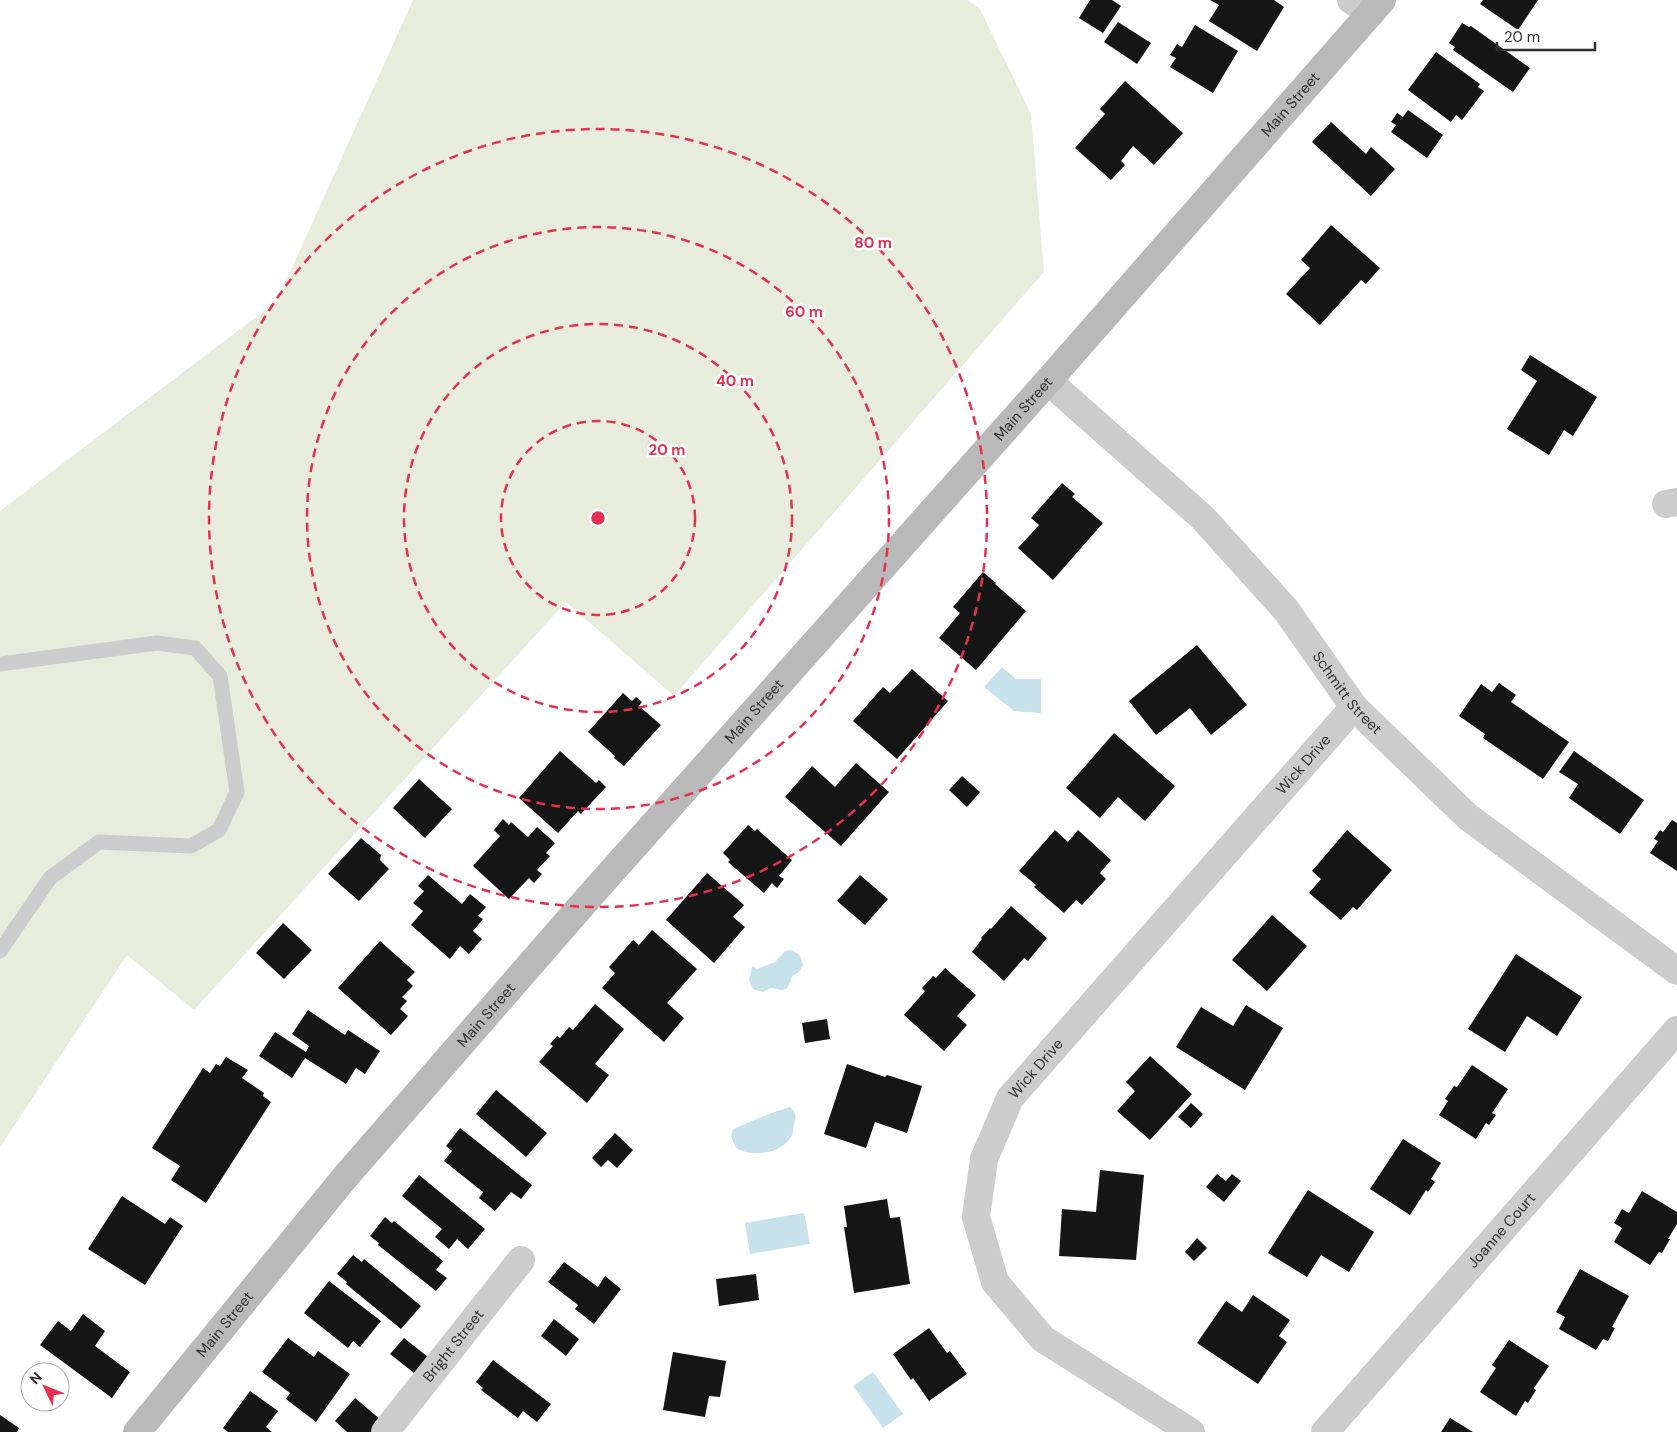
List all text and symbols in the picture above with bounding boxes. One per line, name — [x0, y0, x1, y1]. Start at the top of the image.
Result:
scale bar — [1497, 20, 1594, 52]
text: 20 m — [1504, 27, 1540, 47]
street label: Main Street — [1257, 68, 1324, 141]
text: 80 m — [854, 233, 892, 253]
text: 60 m — [785, 302, 823, 322]
text: 40 m — [716, 371, 754, 391]
street label: Main Street — [989, 372, 1057, 445]
text: 20 m — [649, 440, 685, 460]
centre of rings — [589, 509, 607, 527]
street label: Schmitt Street — [1308, 647, 1386, 739]
street label: Main Street — [720, 675, 788, 748]
street label: Wick Drive — [1271, 730, 1335, 799]
street label: Main Street — [453, 978, 520, 1052]
street label: Wick Drive — [1004, 1034, 1068, 1103]
street label: Joanne Court — [1463, 1188, 1540, 1272]
street label: Main Street — [192, 1287, 258, 1361]
street label: Bright Street — [418, 1305, 488, 1386]
north arrow — [20, 1362, 70, 1412]
text: N — [25, 1368, 46, 1388]

